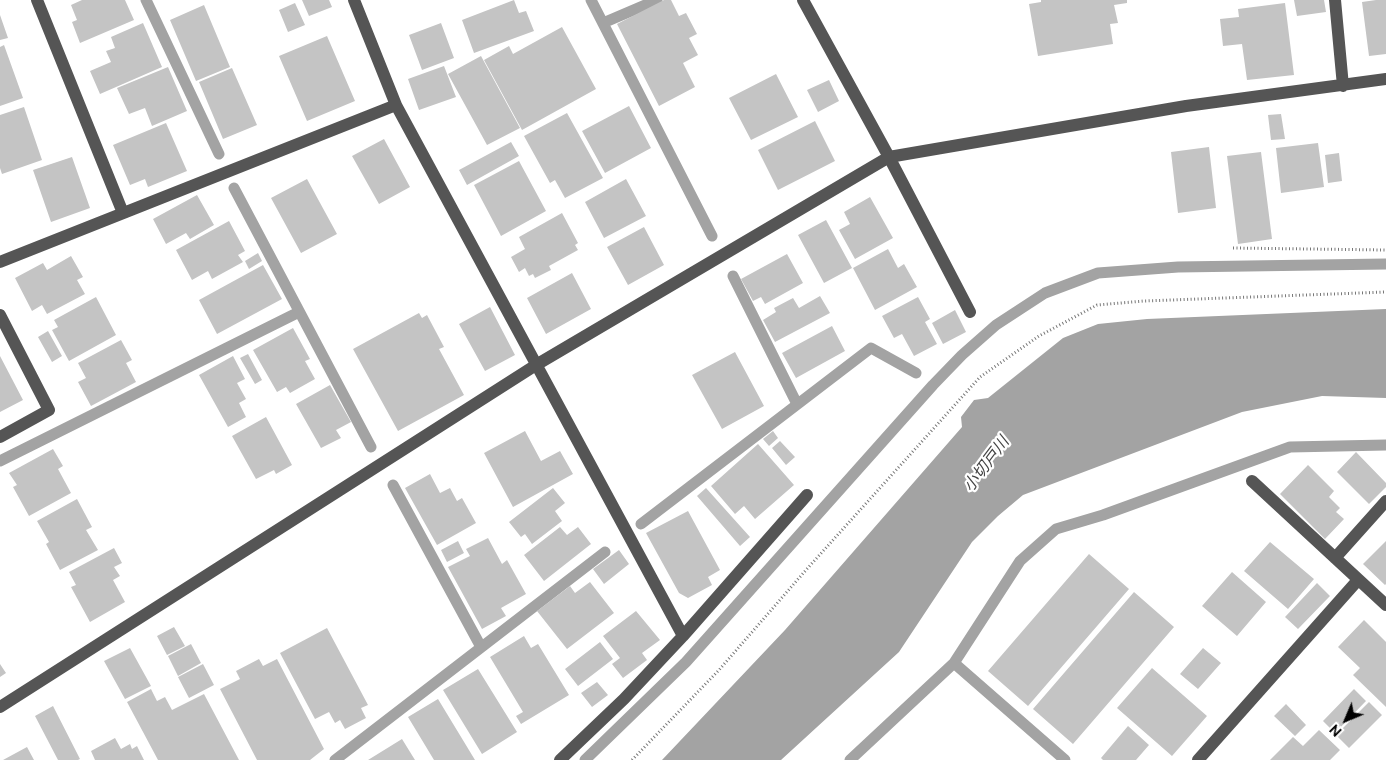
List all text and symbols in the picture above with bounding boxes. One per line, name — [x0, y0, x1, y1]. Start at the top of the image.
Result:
water label: 小切戸川 — [959, 433, 1013, 495]
north arrow — [1321, 695, 1371, 745]
text: N — [1326, 721, 1345, 740]

